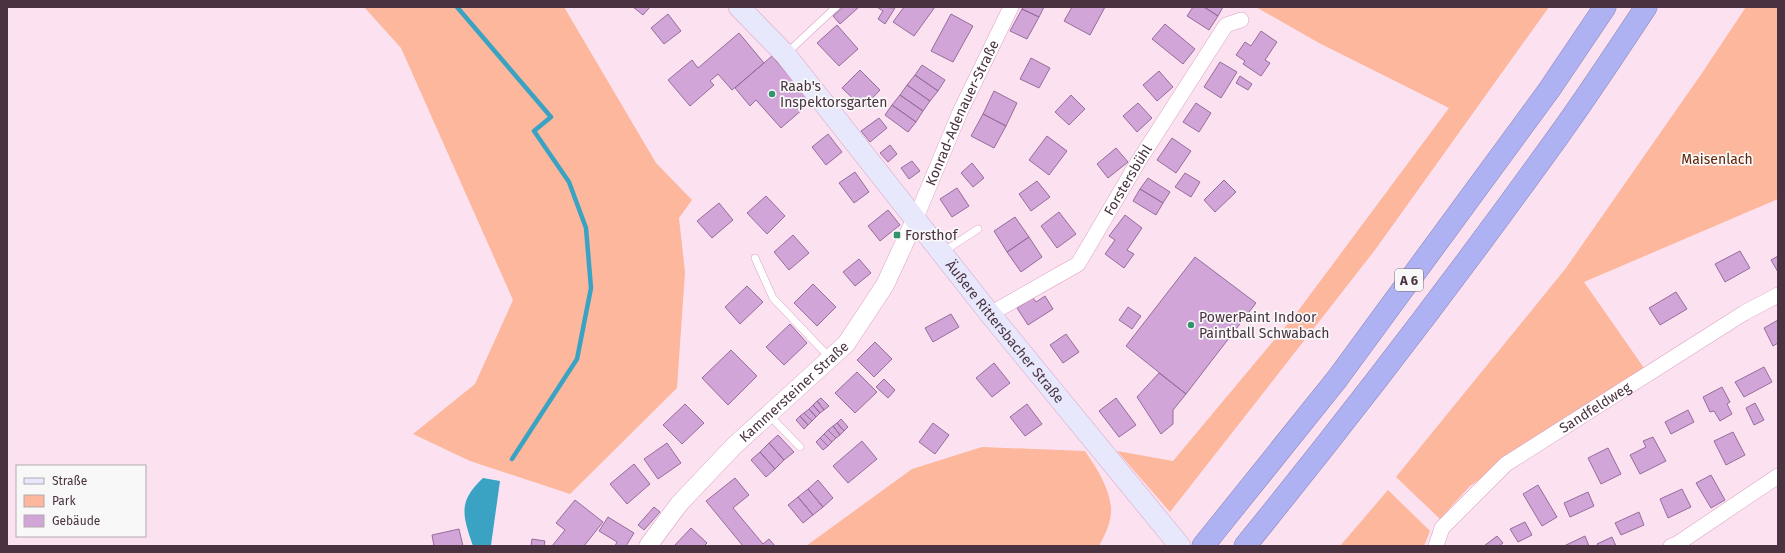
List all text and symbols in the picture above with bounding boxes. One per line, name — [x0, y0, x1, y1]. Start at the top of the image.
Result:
street label: Konrad-Adenauer-Straße — [922, 38, 1003, 188]
place label: Raab's Inspektorsgarten — [780, 78, 887, 111]
marker: Raab's Inspektorsgarten — [767, 89, 777, 99]
street label: Forstersbühl — [1101, 142, 1156, 218]
park label: Maisenlach — [1681, 151, 1753, 168]
place label: Forsthof — [905, 227, 959, 244]
marker: Forsthof — [892, 230, 902, 240]
street label: Äußere Rittersbacher Straße — [942, 257, 1068, 407]
road number: A 6 — [1395, 269, 1423, 291]
place label: PowerPaint Indoor Paintball Schwabach — [1199, 309, 1329, 342]
marker: PowerPaint Indoor Paintball Schwabach — [1186, 320, 1196, 330]
street label: Kammersteiner Straße — [736, 338, 852, 446]
street label: Sandfeldweg — [1556, 379, 1635, 437]
legend — [16, 465, 146, 537]
text: Straße — [52, 474, 87, 488]
text: Park — [52, 494, 76, 508]
text: Gebäude — [52, 514, 100, 528]

